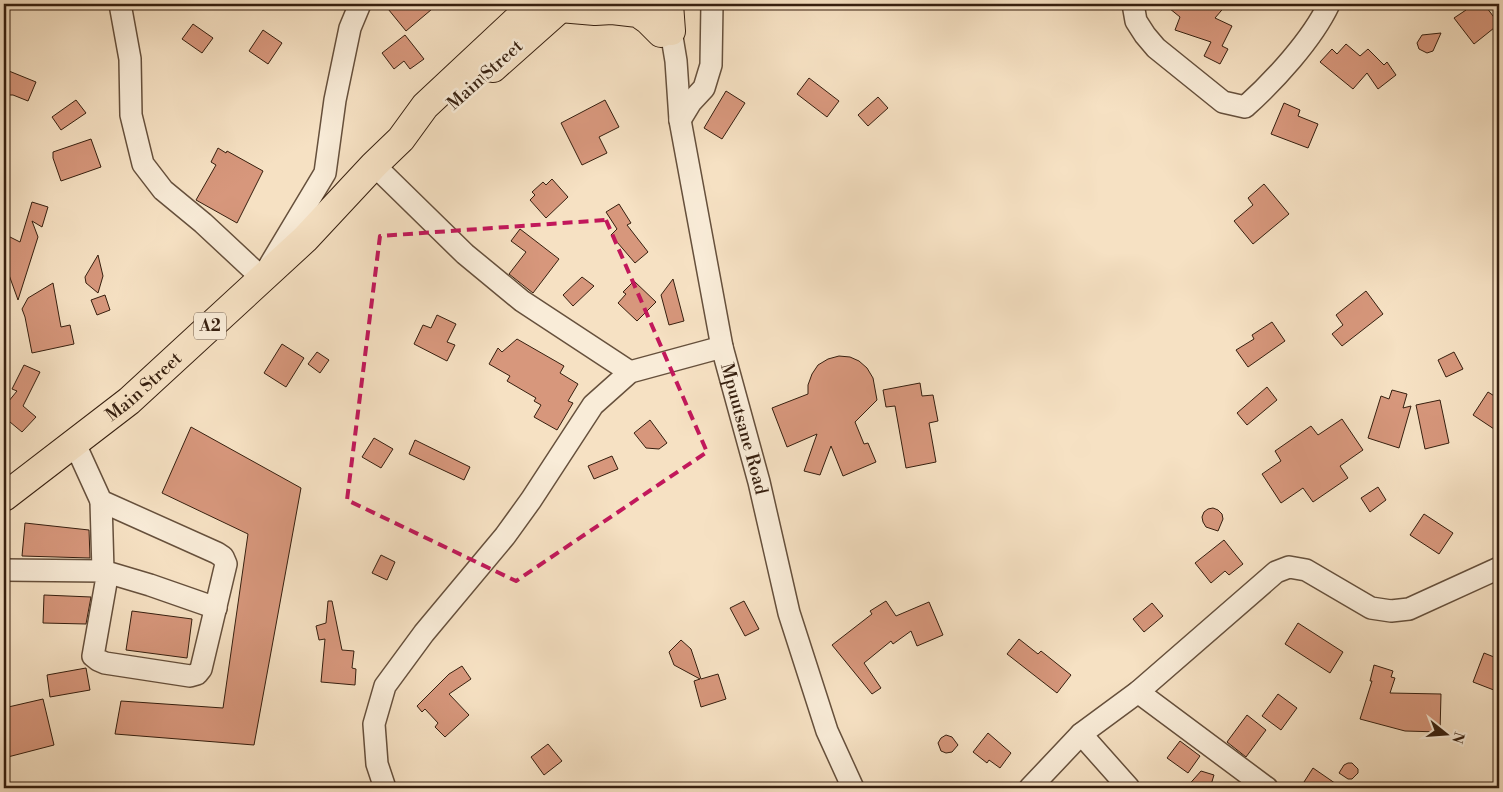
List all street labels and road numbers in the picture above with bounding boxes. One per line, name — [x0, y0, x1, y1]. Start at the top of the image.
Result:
street label: Main Street — [442, 34, 528, 115]
road number: A2 — [194, 312, 226, 340]
street label: Main Street — [101, 346, 187, 426]
street label: Mpuutsane Road — [715, 360, 773, 498]

